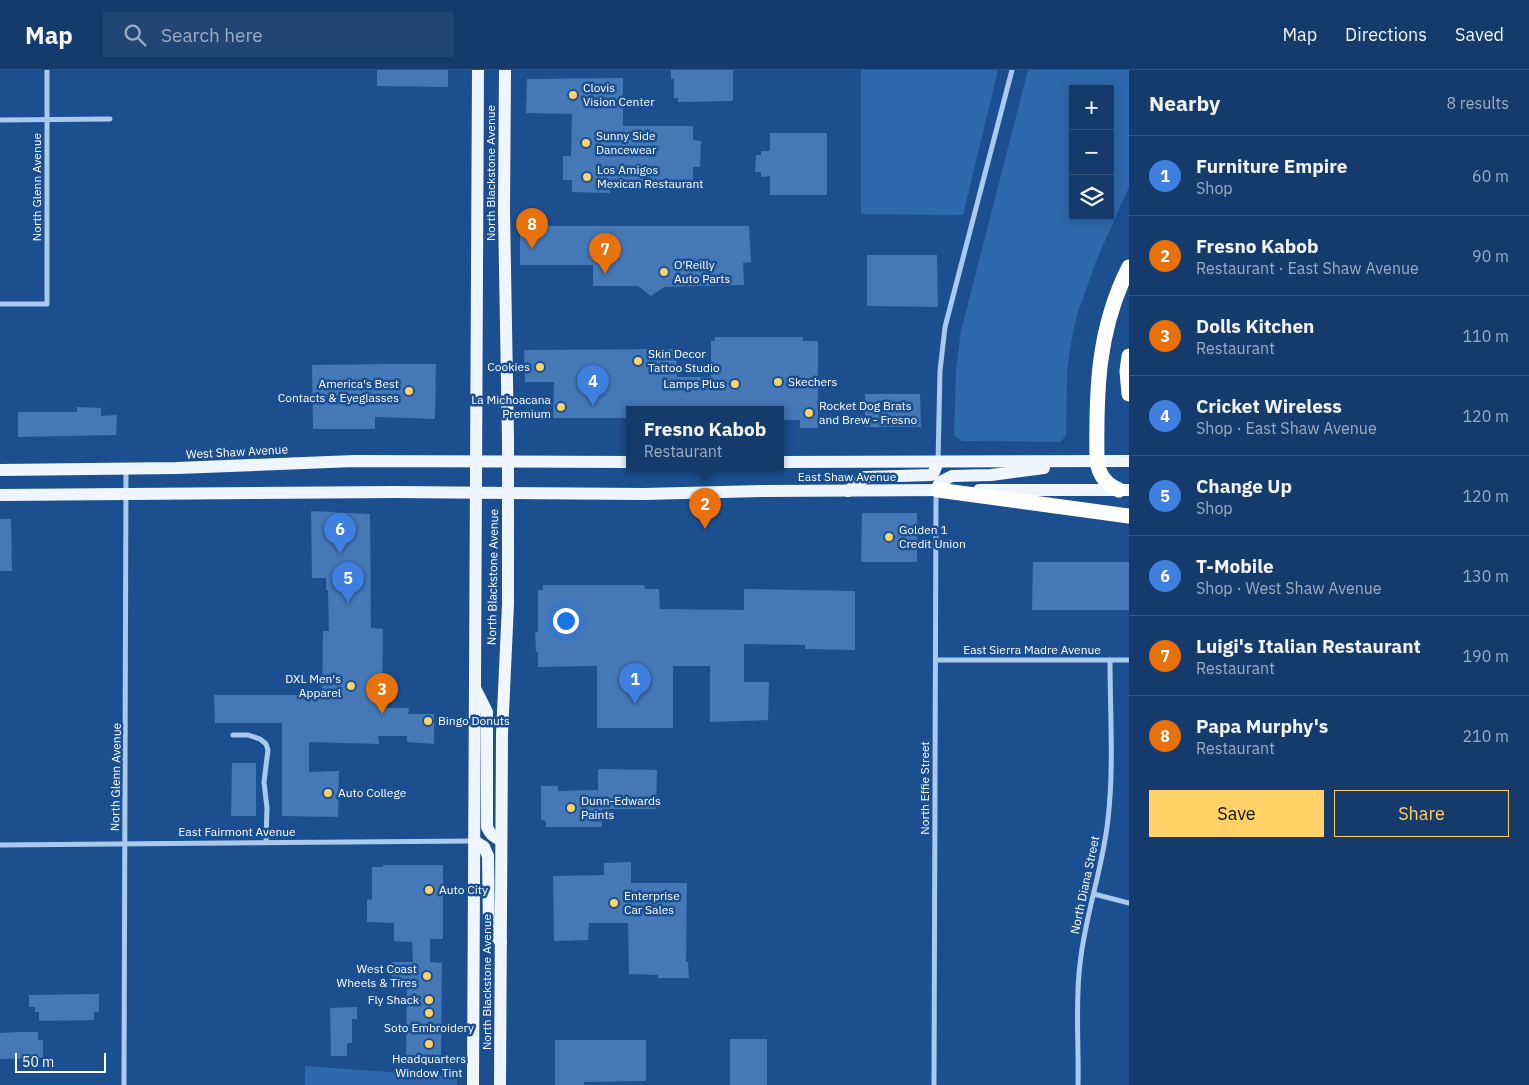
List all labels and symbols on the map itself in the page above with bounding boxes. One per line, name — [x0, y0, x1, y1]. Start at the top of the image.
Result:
place label: Clovis Vision Center — [583, 80, 655, 109]
marker: Clovis Vision Center — [567, 89, 579, 101]
street label: North Blackstone Avenue — [483, 104, 498, 241]
place label: Sunny Side Dancewear — [596, 128, 657, 157]
street label: North Glenn Avenue — [29, 132, 44, 241]
marker: Sunny Side Dancewear — [580, 137, 592, 149]
place label: Los Amigos Mexican Restaurant — [597, 162, 703, 191]
marker: Los Amigos Mexican Restaurant — [581, 171, 593, 183]
pin: 8 — [516, 208, 548, 249]
pin: 7 — [589, 233, 621, 274]
place label: O'Reilly Auto Parts — [674, 257, 730, 286]
marker: O'Reilly Auto Parts — [658, 266, 670, 278]
place label: Skin Decor Tattoo Studio — [648, 346, 720, 375]
marker: Skin Decor Tattoo Studio — [632, 355, 644, 367]
place label: Cookies — [487, 359, 530, 374]
marker: Cookies — [534, 361, 546, 373]
pin: 4 — [577, 365, 609, 406]
place label: Skechers — [788, 374, 838, 389]
place label: America's Best Contacts & Eyeglasses — [278, 376, 399, 405]
place label: Lamps Plus — [663, 376, 725, 391]
marker: Skechers — [772, 376, 784, 388]
marker: Lamps Plus — [729, 378, 741, 390]
marker: America's Best Contacts & Eyeglasses — [403, 385, 415, 397]
place label: La Michoacana Premium — [471, 392, 552, 421]
place label: Rocket Dog Brats and Brew - Fresno — [819, 398, 917, 427]
marker: La Michoacana Premium — [555, 401, 567, 413]
marker: Rocket Dog Brats and Brew - Fresno — [803, 407, 815, 419]
street label: West Shaw Avenue — [186, 441, 289, 462]
street label: East Shaw Avenue — [798, 469, 897, 484]
pin: 2 — [689, 488, 721, 529]
street label: North Blackstone Avenue — [484, 508, 501, 645]
pin: 6 — [324, 513, 356, 554]
place label: Golden 1 Credit Union — [899, 522, 966, 551]
marker: Golden 1 Credit Union — [883, 531, 895, 543]
pin: 5 — [332, 562, 364, 603]
your location — [553, 608, 579, 634]
street label: East Sierra Madre Avenue — [963, 642, 1101, 657]
pin: 1 — [619, 663, 651, 704]
place label: DXL Men's Apparel — [285, 671, 341, 700]
pin: 3 — [366, 673, 398, 714]
marker: DXL Men's Apparel — [345, 680, 357, 692]
place label: Bingo Donuts — [438, 713, 510, 728]
marker: Bingo Donuts — [422, 715, 434, 727]
street label: North Glenn Avenue — [107, 722, 124, 831]
street label: North Effie Street — [917, 741, 932, 835]
place label: Auto College — [338, 785, 407, 800]
marker: Auto College — [322, 787, 334, 799]
place label: Dunn-Edwards Paints — [581, 793, 661, 822]
marker: Dunn-Edwards Paints — [565, 802, 577, 814]
street label: East Fairmont Avenue — [178, 824, 296, 839]
street label: North Diana Street — [1067, 834, 1102, 935]
place label: Auto City — [439, 882, 488, 897]
marker: Auto City — [423, 884, 435, 896]
place label: Enterprise Car Sales — [624, 888, 680, 917]
marker: Enterprise Car Sales — [608, 897, 620, 909]
street label: North Blackstone Avenue — [479, 913, 494, 1050]
place label: West Coast Wheels & Tires — [337, 961, 417, 990]
marker: West Coast Wheels & Tires — [421, 970, 433, 982]
place label: Fly Shack — [368, 992, 420, 1007]
marker: Fly Shack — [423, 994, 435, 1006]
marker: Soto Embroidery — [423, 1007, 435, 1019]
place label: Soto Embroidery — [384, 1020, 474, 1035]
marker: Headquarters Window Tint — [423, 1038, 435, 1050]
scale bar — [15, 1050, 106, 1073]
place label: Headquarters Window Tint — [392, 1051, 466, 1080]

